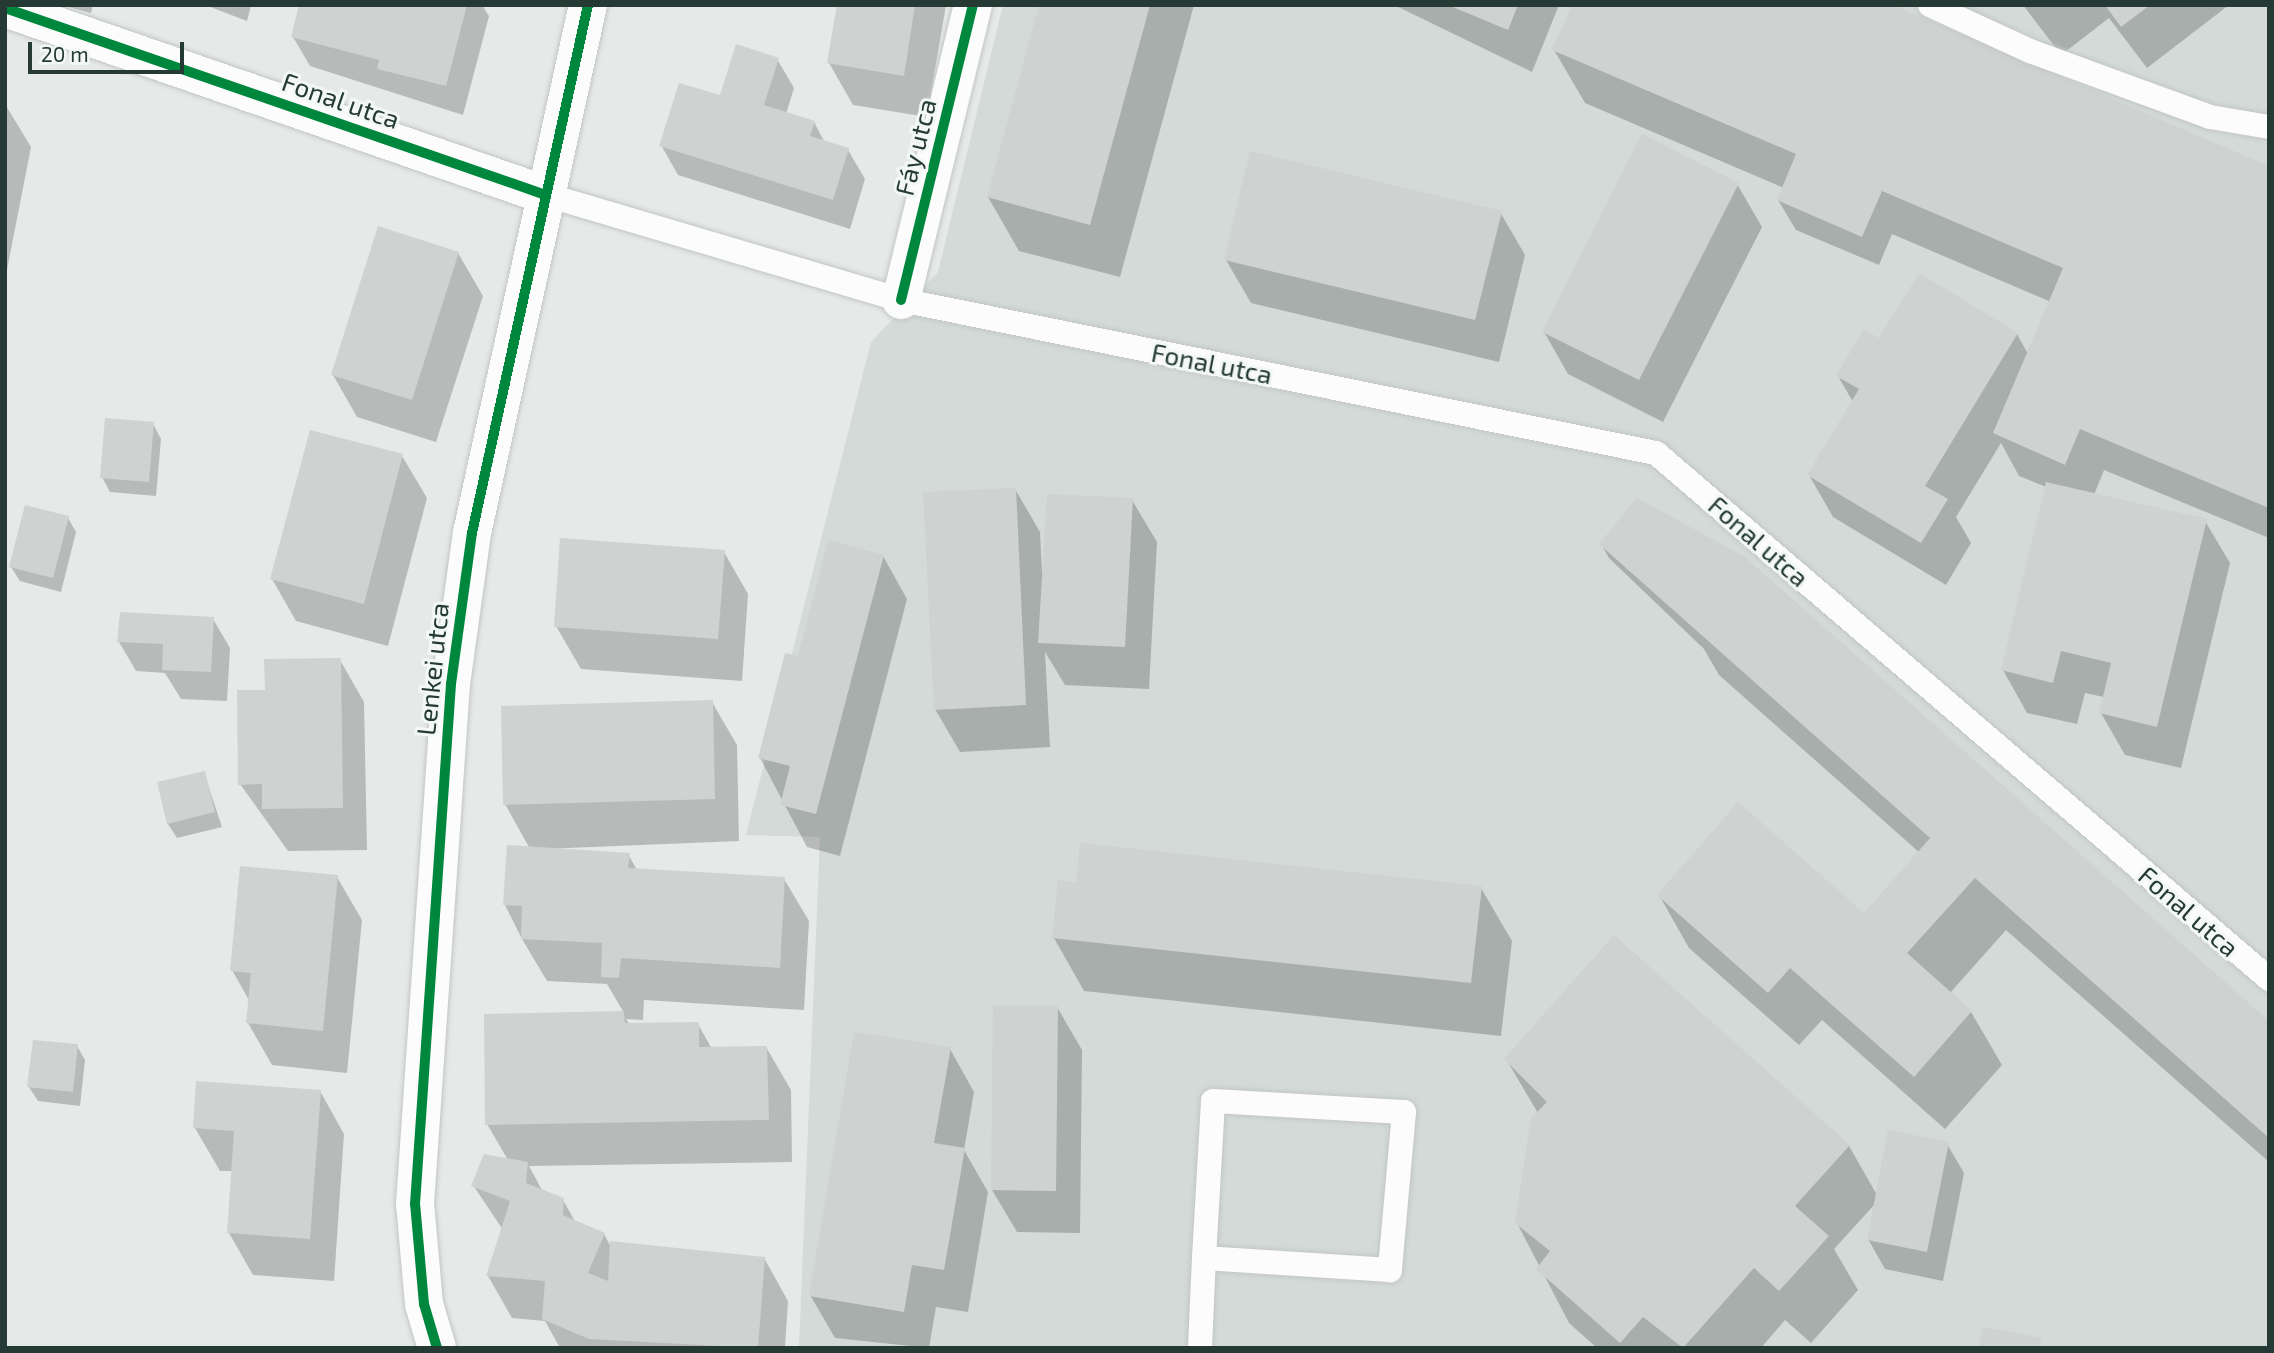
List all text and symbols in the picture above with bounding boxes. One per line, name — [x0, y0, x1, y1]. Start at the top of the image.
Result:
scale bar — [32, 28, 187, 72]
text: 20 m — [41, 41, 89, 66]
street label: Fonal utca — [278, 65, 404, 135]
street label: Fáy utca — [888, 95, 942, 199]
street label: Fonal utca — [1149, 336, 1275, 390]
street label: Fonal utca — [1702, 489, 1816, 593]
street label: Lenkei utca — [410, 601, 454, 737]
street label: Fonal utca — [2132, 859, 2246, 963]

